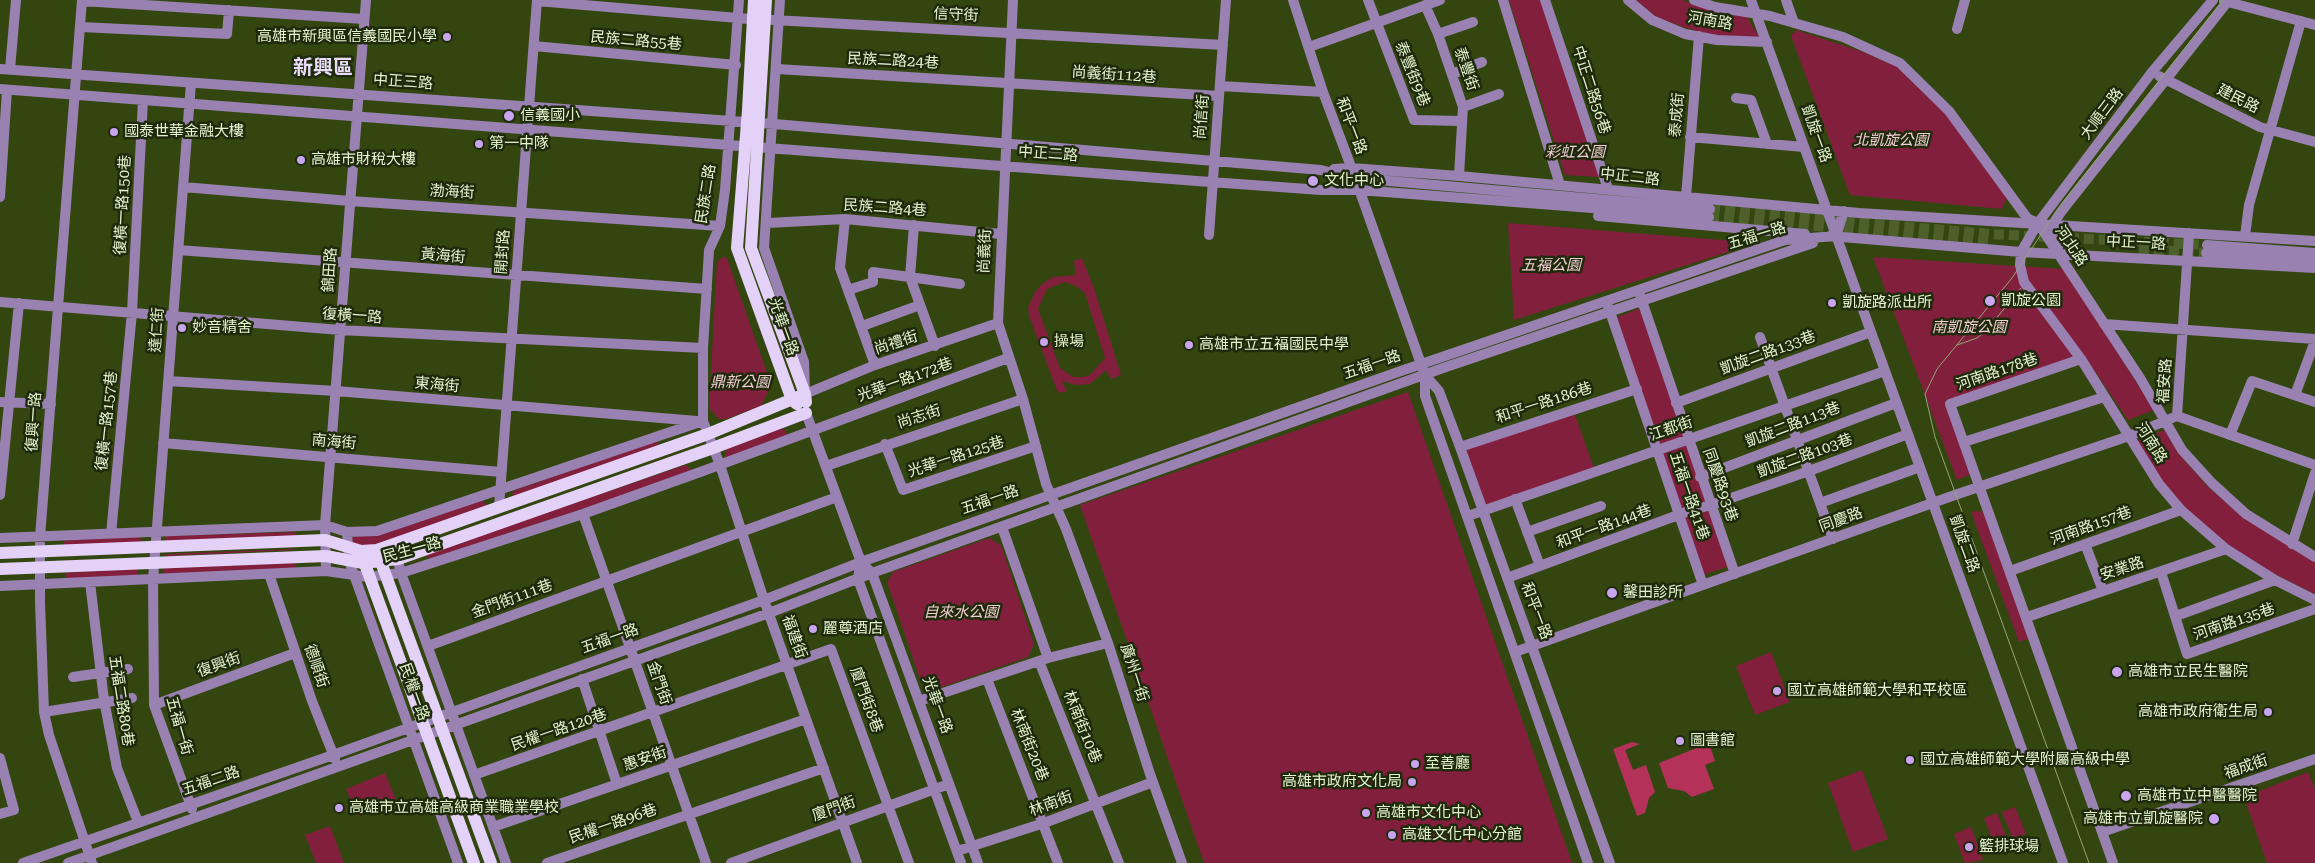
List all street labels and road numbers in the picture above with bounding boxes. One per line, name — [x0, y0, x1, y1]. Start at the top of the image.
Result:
street label: 信守街 — [933, 5, 979, 25]
street label: 河南路 — [1686, 8, 1734, 34]
street label: 民族二路55巷 — [589, 28, 683, 54]
street label: 泰豐街9巷 — [1391, 39, 1433, 109]
street label: 中正二路56巷 — [1568, 44, 1614, 136]
street label: 泰豐街 — [1450, 45, 1482, 93]
street label: 民族二路24巷 — [847, 50, 939, 72]
street label: 尚義街112巷 — [1071, 63, 1157, 87]
street label: 中正三路 — [372, 71, 434, 93]
street label: 建民路 — [2214, 81, 2262, 117]
street label: 大順三路 — [2077, 85, 2127, 143]
street label: 泰成街 — [1666, 92, 1688, 138]
street label: 尚信街 — [1191, 94, 1213, 140]
street label: 和平一路 — [1332, 95, 1370, 157]
street label: 凱旋一路 — [1797, 103, 1835, 165]
street label: 中正二路 — [1017, 143, 1079, 165]
street label: 復橫一路150巷 — [111, 154, 135, 256]
street label: 民族二路 — [692, 163, 720, 225]
street label: 中正二路 — [1599, 165, 1661, 189]
street label: 渤海街 — [429, 182, 475, 202]
street label: 民族二路4巷 — [843, 196, 927, 220]
street label: 五福一路 — [1726, 219, 1788, 253]
street label: 河北路 — [2051, 222, 2091, 270]
street label: 尚義街 — [975, 228, 995, 274]
street label: 開封路 — [492, 229, 514, 275]
street label: 中正一路 — [2106, 232, 2166, 254]
street label: 黃海街 — [420, 245, 466, 267]
street label: 錦田路 — [319, 247, 341, 293]
street label: 光華一路 — [764, 296, 802, 358]
street label: 復橫一路 — [321, 305, 383, 327]
street label: 達仁街 — [146, 307, 168, 353]
street label: 尚禮街 — [872, 327, 920, 359]
street label: 凱旋二路133巷 — [1718, 327, 1818, 379]
street label: 五福一路 — [1341, 347, 1403, 383]
street label: 河南路178巷 — [1954, 350, 2040, 394]
street label: 光華一路172巷 — [855, 354, 955, 406]
street label: 福安路 — [2154, 358, 2176, 404]
street label: 復橫一路157巷 — [93, 370, 121, 472]
street label: 東海街 — [414, 374, 460, 396]
street label: 和平一路186巷 — [1494, 379, 1594, 427]
street label: 復興一路 — [23, 391, 45, 453]
street label: 凱旋二路113巷 — [1743, 399, 1843, 451]
street label: 尚志街 — [895, 401, 943, 433]
street label: 江都街 — [1647, 413, 1695, 445]
street label: 河南路 — [2131, 419, 2171, 467]
street label: 凱旋二路103巷 — [1755, 430, 1855, 482]
street label: 南海街 — [311, 431, 357, 453]
street label: 光華一路125巷 — [906, 433, 1006, 481]
street label: 同慶路93巷 — [1699, 446, 1741, 524]
street label: 五福一路41巷 — [1666, 450, 1712, 542]
street label: 五福一路 — [959, 482, 1021, 518]
street label: 和平一路144巷 — [1554, 501, 1654, 553]
street label: 河南路157巷 — [2048, 503, 2134, 549]
street label: 同慶路 — [1817, 504, 1865, 536]
street label: 凱旋二路 — [1945, 513, 1983, 575]
street label: 民生一路 — [381, 534, 443, 566]
street label: 安業路 — [2098, 553, 2146, 585]
street label: 金門街111巷 — [469, 576, 555, 622]
street label: 和平一路 — [1517, 580, 1555, 642]
street label: 河南路135巷 — [2191, 600, 2277, 644]
street label: 福建街 — [778, 613, 810, 661]
street label: 五福一路 — [579, 620, 641, 658]
street label: 德順街 — [300, 642, 332, 690]
street label: 廣州一街 — [1116, 642, 1152, 704]
street label: 復興街 — [195, 649, 243, 681]
street label: 五福二路80巷 — [105, 654, 137, 748]
street label: 金門街 — [643, 659, 675, 707]
street label: 民權一路 — [395, 661, 433, 723]
street label: 廈門街8巷 — [846, 665, 886, 735]
street label: 光華一路 — [918, 674, 956, 736]
street label: 林南街10巷 — [1059, 688, 1105, 766]
street label: 五福一街 — [162, 695, 196, 757]
street label: 民權一路120巷 — [509, 705, 609, 755]
street label: 林南街20巷 — [1006, 706, 1052, 784]
street label: 惠安街 — [621, 743, 669, 775]
street label: 福成街 — [2222, 751, 2270, 783]
street label: 五福二路 — [180, 763, 242, 799]
street label: 林南街 — [1027, 788, 1075, 820]
street label: 廈門街 — [810, 793, 858, 825]
street label: 民權一路96巷 — [567, 801, 659, 847]

